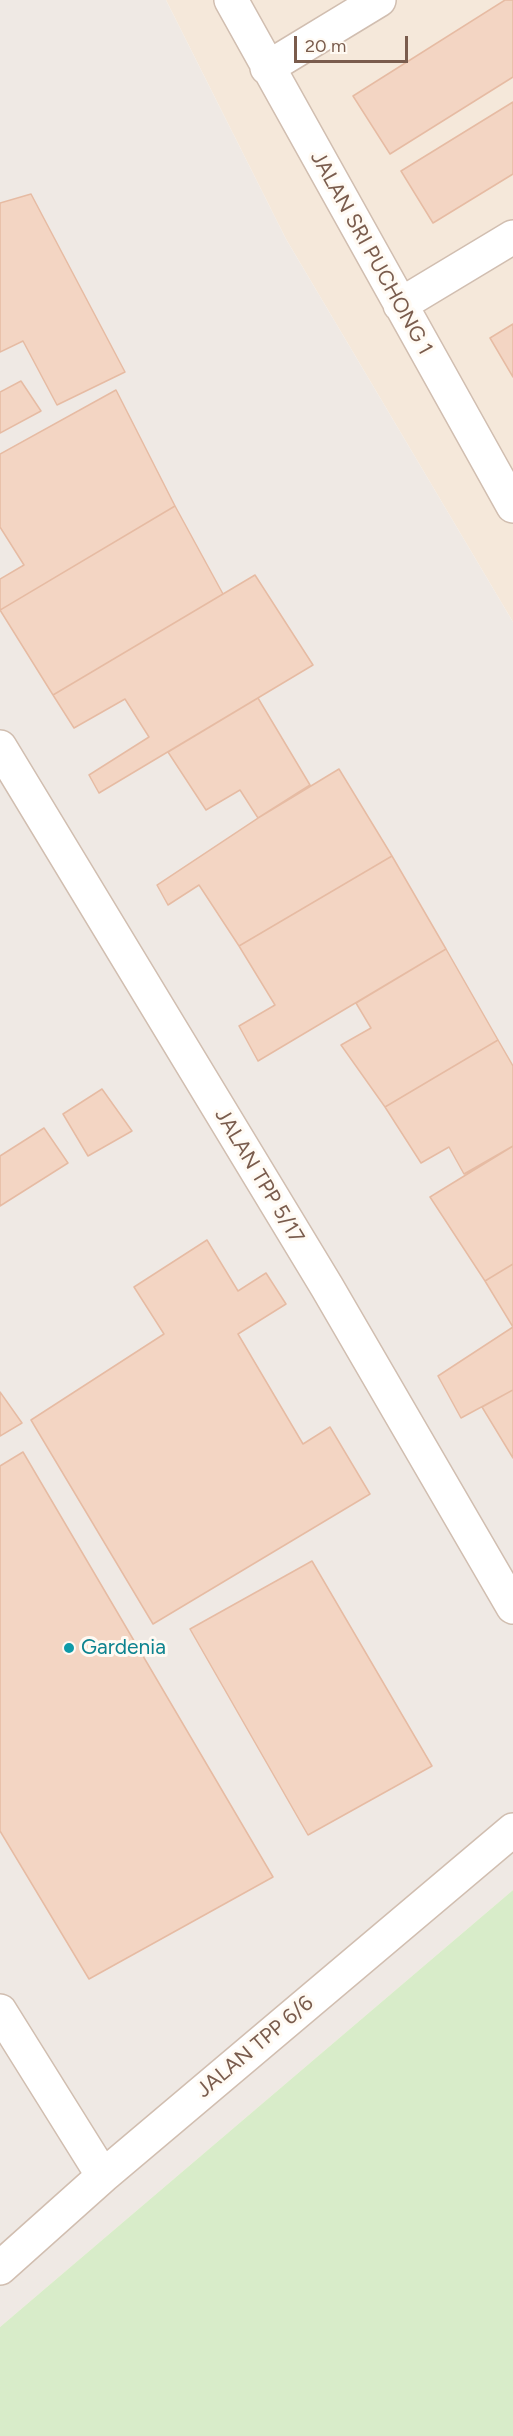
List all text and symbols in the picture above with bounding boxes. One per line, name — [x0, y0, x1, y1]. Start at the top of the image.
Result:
scale bar — [297, 24, 411, 62]
text: 20 m — [305, 35, 346, 57]
street label: JALAN SRI PUCHONG 1 — [305, 147, 437, 359]
street label: JALAN TPP 5/17 — [209, 1104, 309, 1248]
place label: Gardenia — [81, 1635, 166, 1661]
marker: Gardenia — [62, 1641, 76, 1655]
street label: JALAN TPP 6/6 — [191, 1991, 319, 2103]

